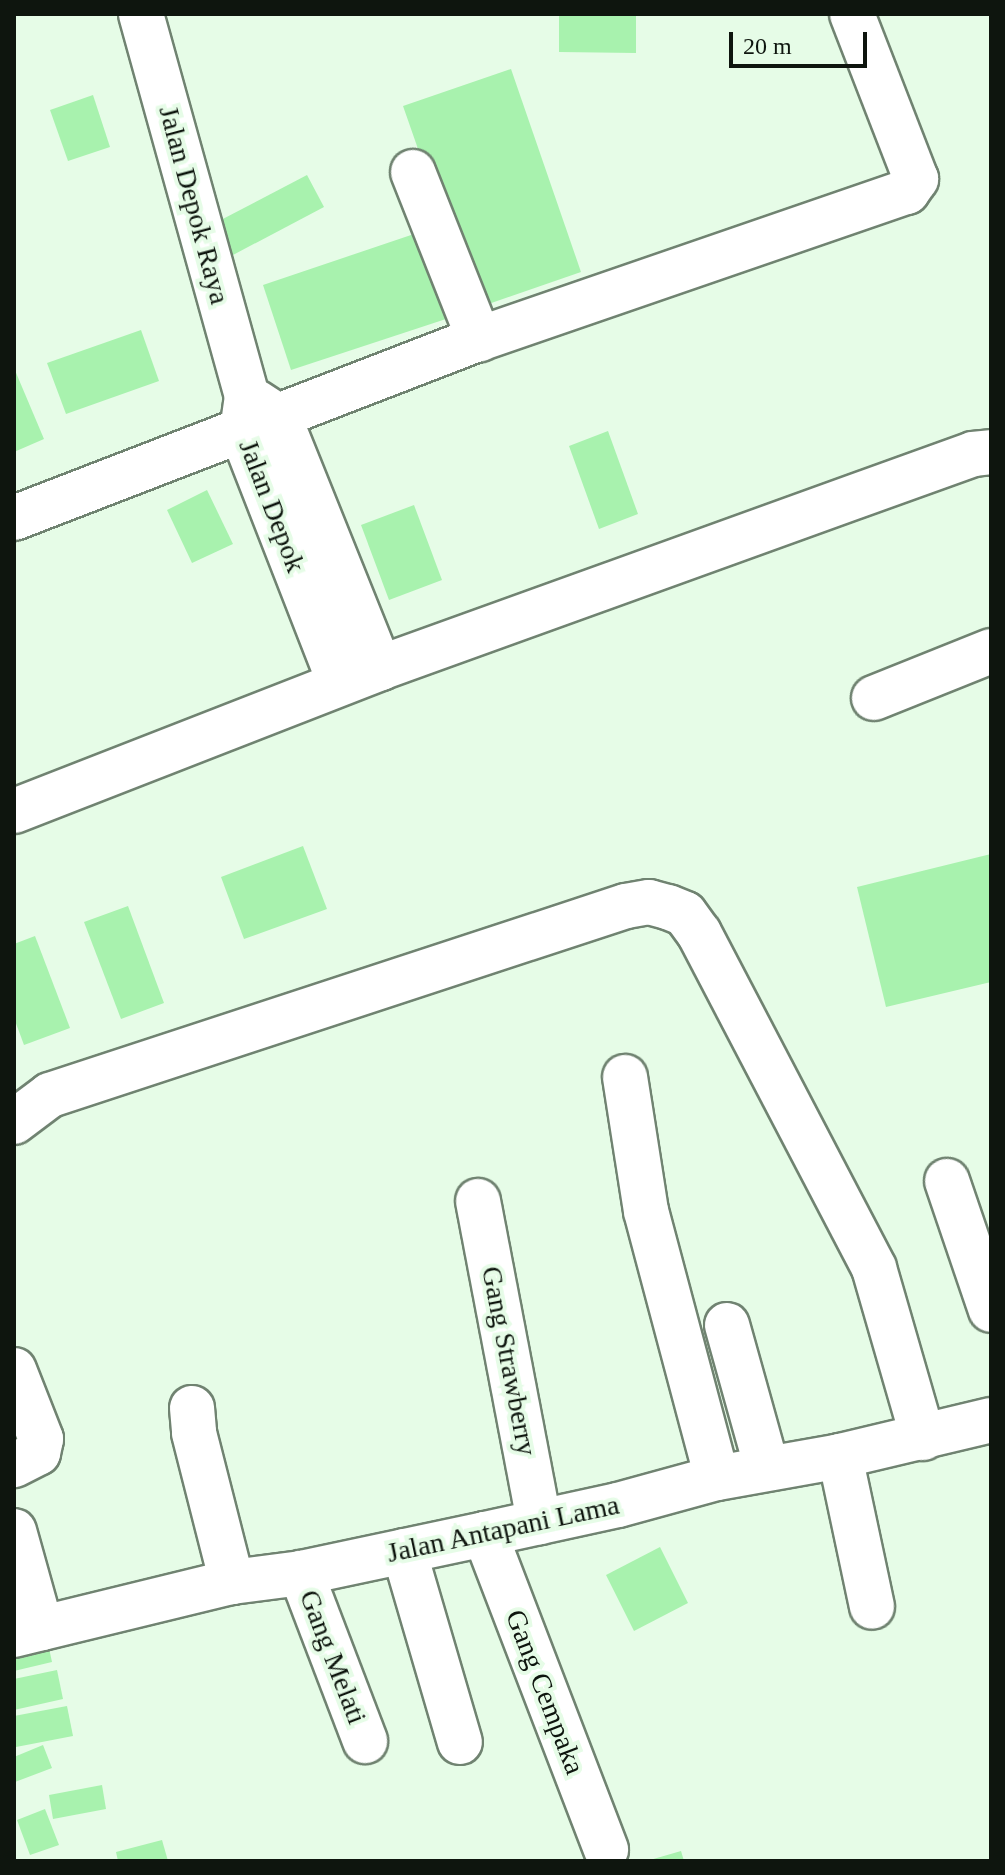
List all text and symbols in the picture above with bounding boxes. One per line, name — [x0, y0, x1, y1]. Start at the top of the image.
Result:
scale bar — [733, 16, 871, 66]
text: 20 m — [743, 33, 792, 59]
street label: Jalan Depok Raya — [151, 102, 237, 308]
street label: Jalan Depok — [231, 435, 313, 577]
street label: Gang Strawberry — [474, 1264, 544, 1458]
street label: Jalan Antapani Lama — [383, 1488, 623, 1570]
street label: Gang Melati — [292, 1585, 374, 1729]
street label: Gang Cempaka — [498, 1605, 592, 1779]

